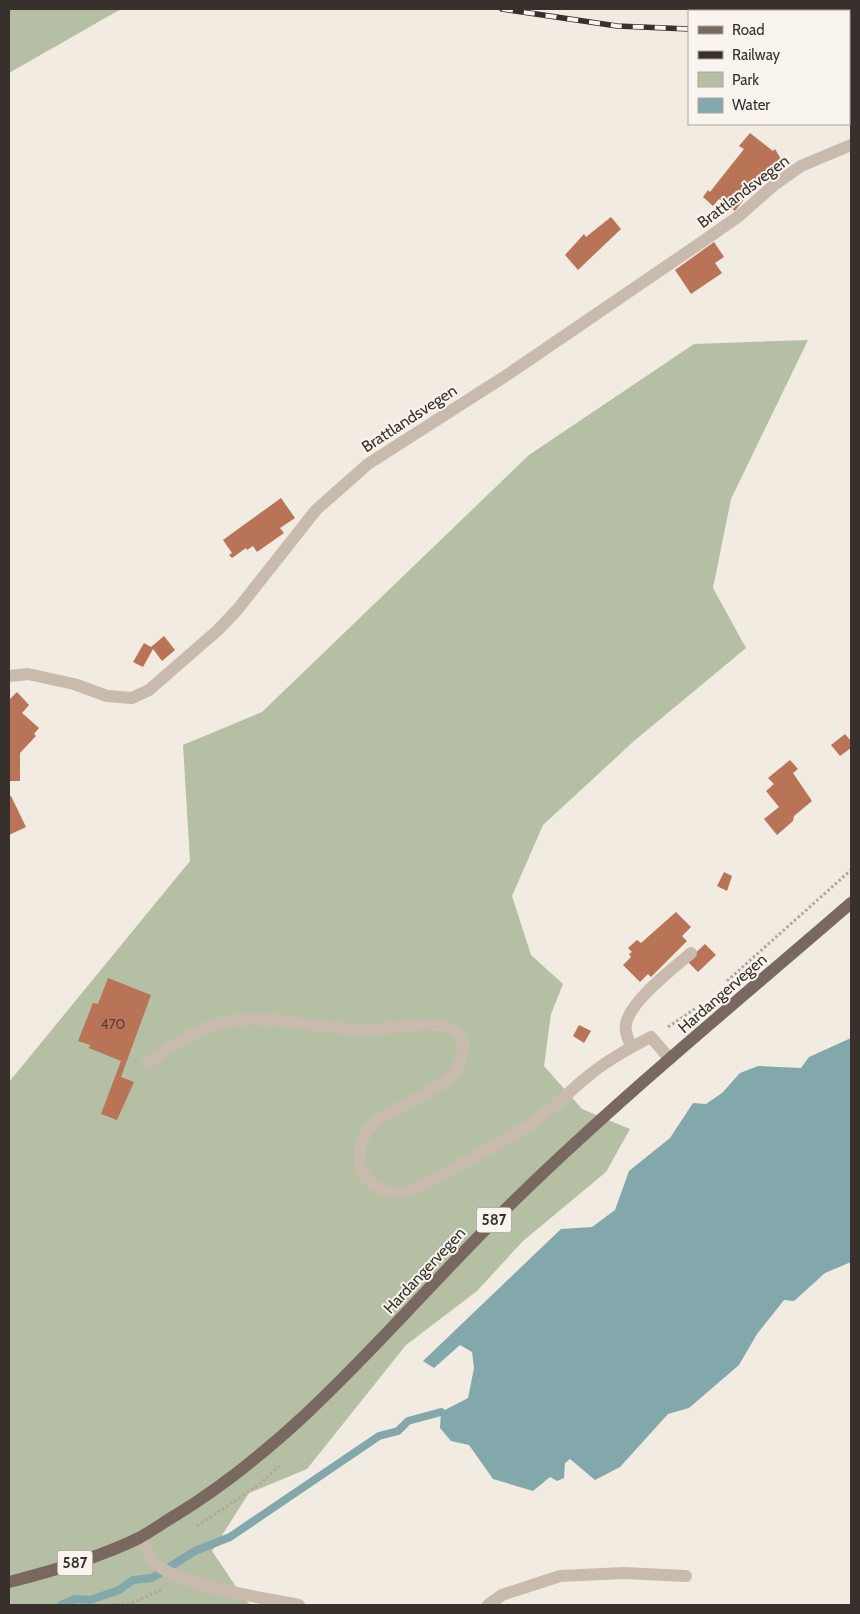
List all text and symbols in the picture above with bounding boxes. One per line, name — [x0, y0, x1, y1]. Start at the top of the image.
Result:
legend — [688, 10, 850, 125]
text: Road — [732, 21, 765, 39]
text: Railway — [732, 46, 781, 64]
text: Park — [732, 71, 759, 89]
text: Water — [732, 96, 770, 114]
street label: Brattlandsvegen — [694, 151, 793, 232]
street label: Brattlandsvegen — [358, 381, 460, 456]
street label: Hardangervegen — [674, 950, 771, 1037]
house number: 470 — [101, 1015, 126, 1033]
road number: 587 — [476, 1208, 512, 1232]
street label: Hardangervegen — [379, 1223, 469, 1318]
road number: 587 — [58, 1550, 92, 1576]

